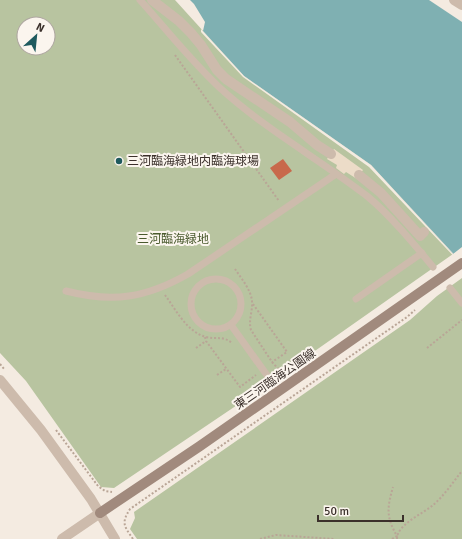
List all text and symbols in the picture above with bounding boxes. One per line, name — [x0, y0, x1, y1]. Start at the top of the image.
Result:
north arrow — [16, 16, 56, 56]
text: N — [34, 20, 47, 35]
place label: 三河臨海緑地内臨海球場 — [127, 154, 259, 169]
marker: 三河臨海緑地内臨海球場 — [114, 156, 124, 166]
park label: 三河臨海緑地 — [137, 232, 209, 247]
street label: 東三河臨海公園線 — [232, 346, 319, 413]
scale bar — [318, 497, 403, 523]
text: 50 m — [324, 504, 349, 519]

